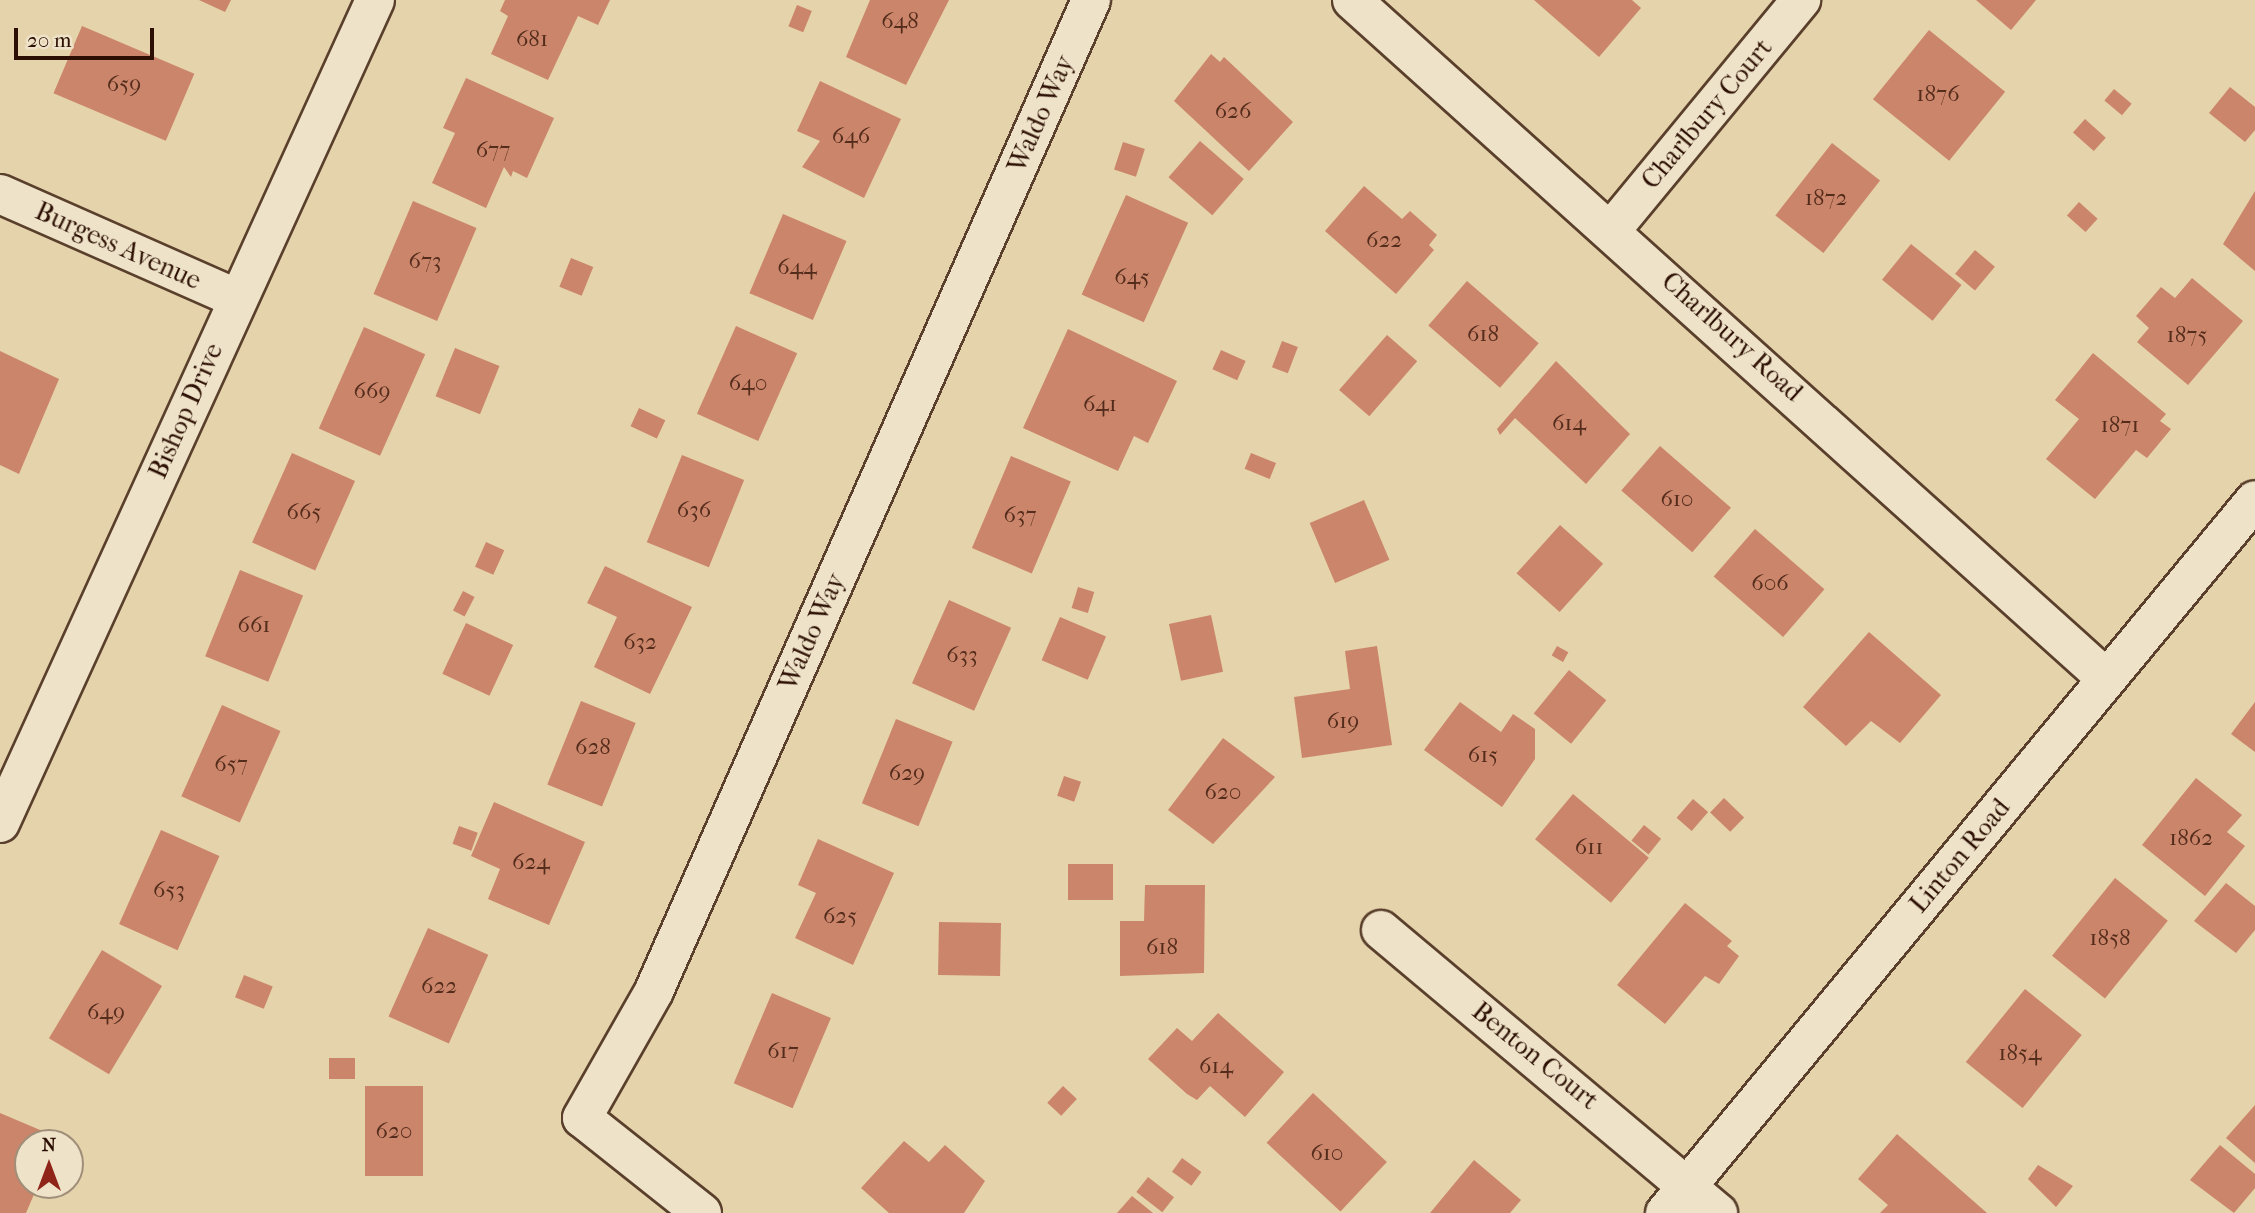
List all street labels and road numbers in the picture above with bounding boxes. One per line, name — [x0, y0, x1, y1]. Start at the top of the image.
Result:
street label: Charlbury Court — [1635, 33, 1779, 195]
street label: Waldo Way — [1001, 51, 1081, 177]
street label: Burgess Avenue — [30, 196, 206, 296]
street label: Charlbury Road — [1655, 266, 1809, 408]
street label: Bishop Drive — [142, 338, 230, 484]
street label: Waldo Way — [772, 569, 852, 695]
street label: Linton Road — [1903, 793, 2017, 919]
street label: Benton Court — [1466, 996, 1604, 1116]

